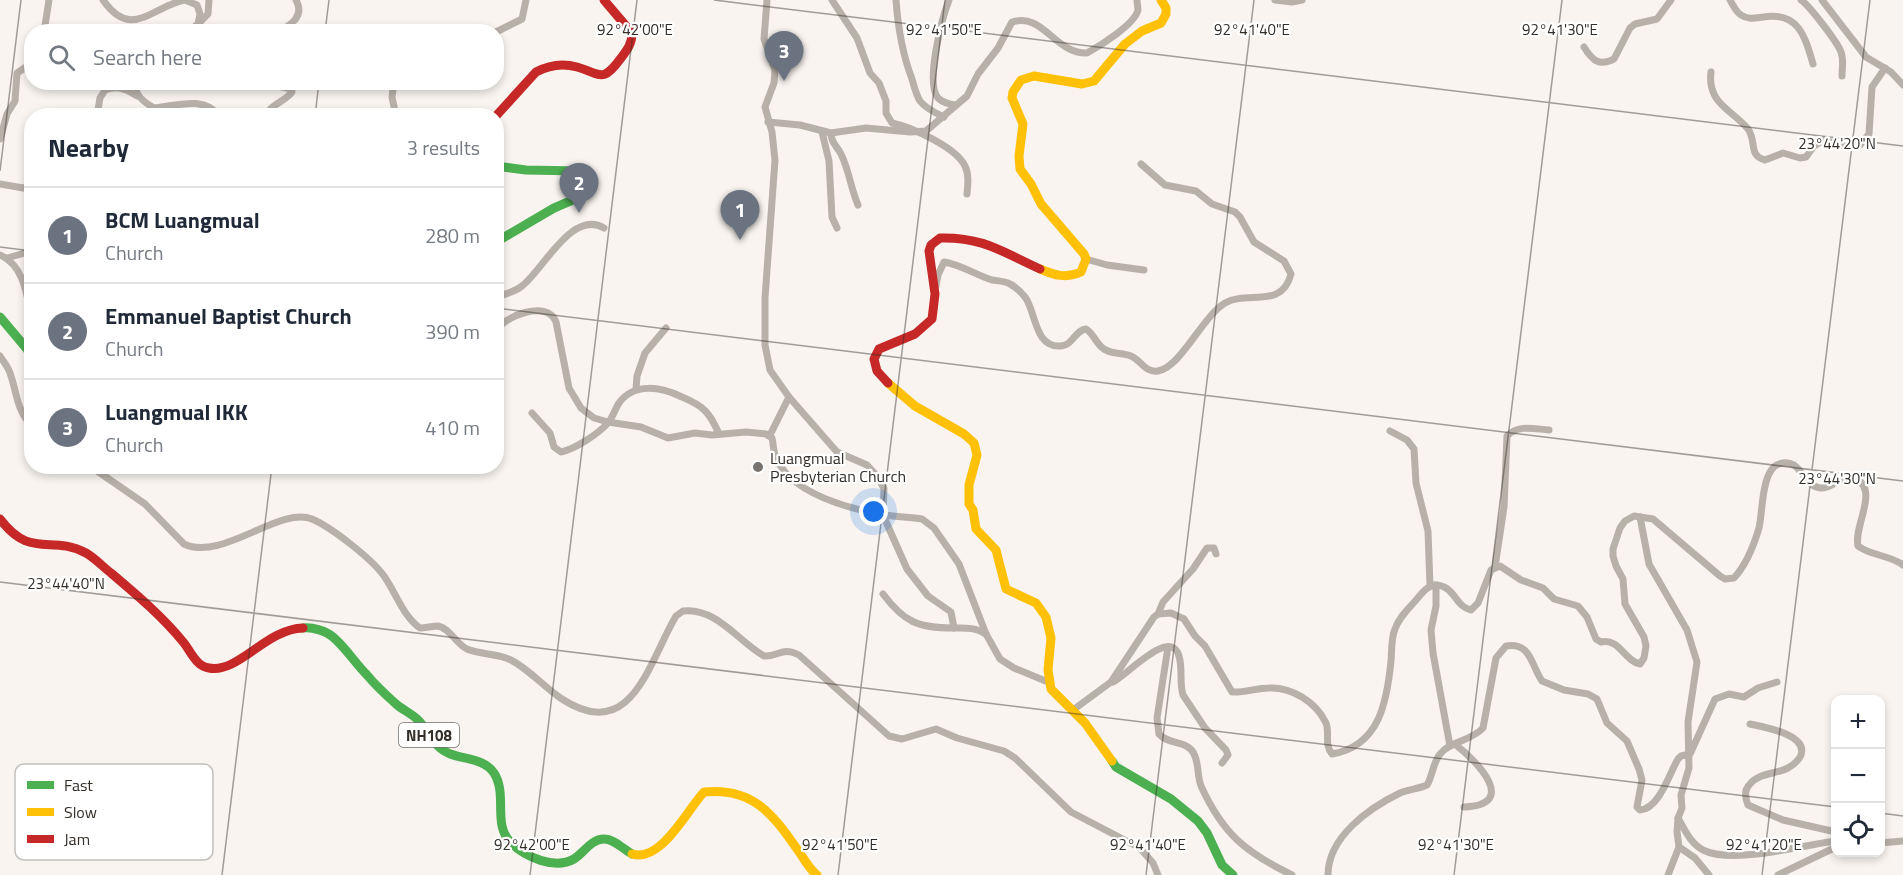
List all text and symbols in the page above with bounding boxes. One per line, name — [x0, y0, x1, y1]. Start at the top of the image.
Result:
text: 92°42'00"E — [597, 18, 673, 41]
text: 92°41'50"E — [906, 18, 982, 41]
text: 92°41'40"E — [1214, 18, 1290, 41]
text: 92°41'30"E — [1522, 18, 1598, 41]
search box — [24, 24, 504, 90]
pin: 3 — [764, 32, 804, 81]
text: Search here — [93, 40, 202, 74]
icon: search — [45, 41, 78, 74]
text: Nearby — [48, 128, 129, 167]
text: 3 results — [407, 132, 480, 163]
text: 23°44'20"N — [1798, 132, 1876, 155]
pin: 2 — [560, 164, 598, 213]
pin: 1 — [720, 190, 760, 240]
text: BCM Luangmual — [105, 203, 260, 237]
text: 1 — [62, 220, 73, 251]
text: 280 m — [425, 220, 480, 251]
text: Church — [105, 237, 163, 268]
text: Emmanuel Baptist Church — [105, 299, 352, 333]
text: 2 — [62, 316, 73, 347]
text: 390 m — [425, 316, 480, 347]
text: Church — [105, 333, 163, 364]
text: Luangmual IKK — [105, 395, 248, 429]
text: 3 — [62, 412, 73, 443]
text: 410 m — [425, 412, 480, 443]
text: Church — [105, 429, 163, 460]
place label: Luangmual Presbyterian Church — [770, 446, 906, 488]
marker: Luangmual Presbyterian Church — [751, 460, 765, 474]
text: 23°44'30"N — [1798, 467, 1876, 490]
your location — [859, 497, 888, 526]
text: 23°44'40"N — [27, 572, 105, 595]
map controls — [1831, 695, 1885, 857]
button: + — [1831, 695, 1885, 749]
road number: NH108 — [399, 723, 459, 747]
button: − — [1831, 749, 1885, 803]
legend — [15, 764, 213, 860]
text: Fast — [64, 773, 93, 797]
text: Slow — [64, 800, 97, 824]
button: locate — [1831, 803, 1885, 857]
text: Jam — [64, 827, 90, 851]
text: 92°42'00"E — [494, 833, 570, 856]
text: 92°41'50"E — [802, 833, 878, 856]
text: 92°41'40"E — [1110, 833, 1186, 856]
text: 92°41'30"E — [1418, 833, 1494, 856]
text: 92°41'20"E — [1726, 833, 1802, 856]

